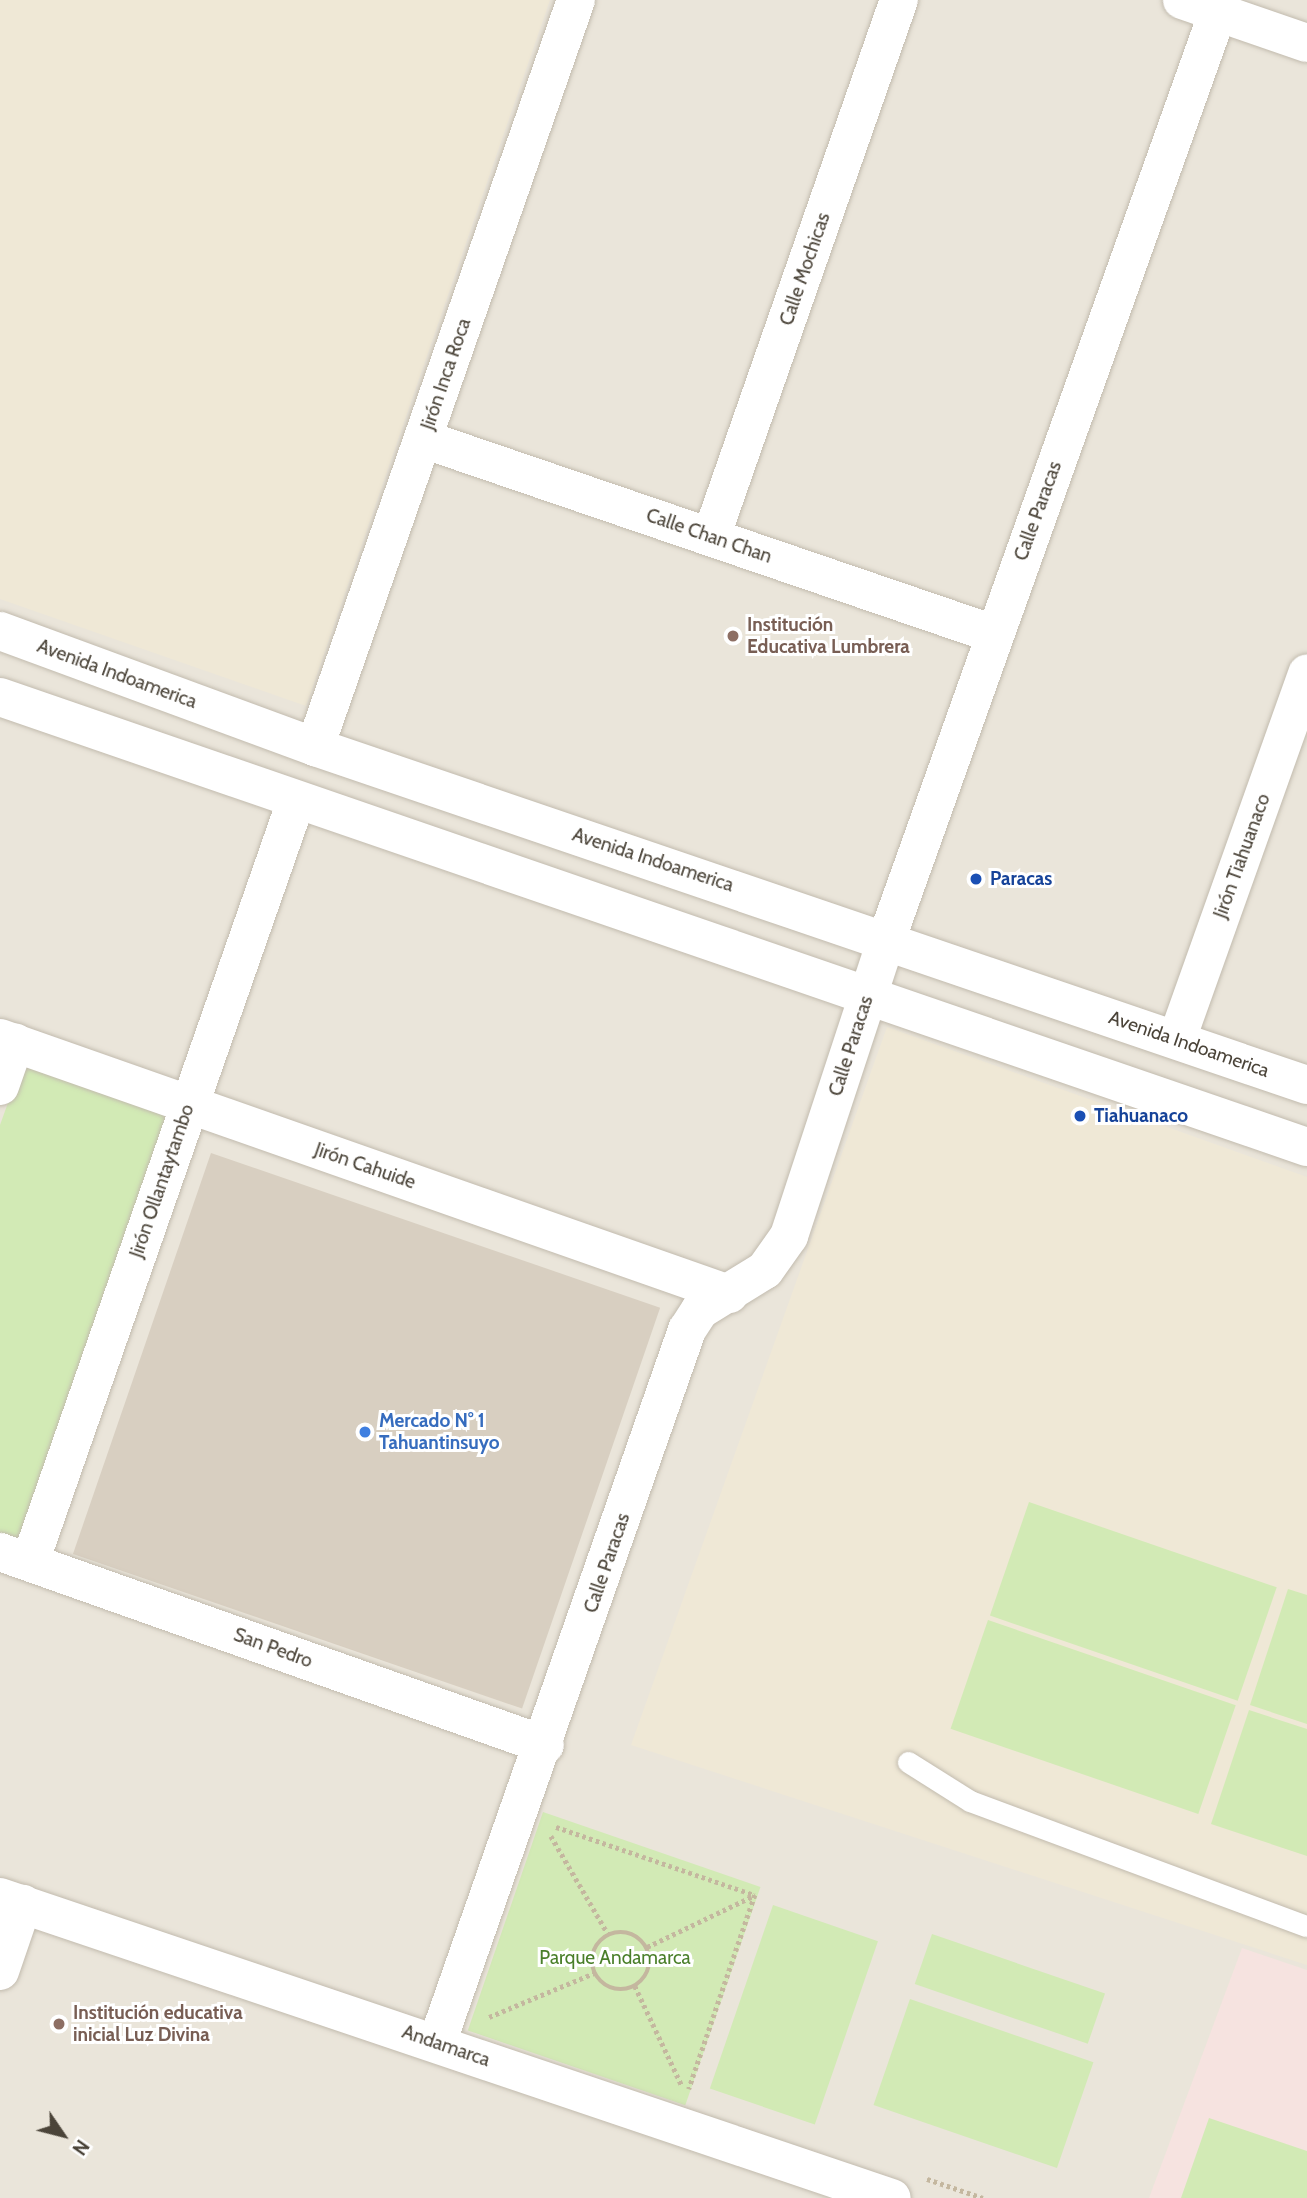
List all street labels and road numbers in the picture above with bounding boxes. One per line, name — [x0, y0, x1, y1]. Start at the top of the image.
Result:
street label: Calle Mochicas — [775, 210, 835, 328]
street label: Jirón Inca Roca — [416, 315, 476, 433]
street label: Calle Paracas — [1009, 458, 1067, 564]
street label: Calle Chan Chan — [643, 504, 775, 568]
street label: Avenida Indoamerica — [34, 635, 200, 713]
street label: Jirón Tiahuanaco — [1209, 791, 1275, 921]
street label: Avenida Indoamerica — [570, 823, 736, 897]
street label: Calle Paracas — [824, 993, 878, 1099]
street label: Avenida Indoamerica — [1106, 1006, 1272, 1082]
street label: Jirón Ollantaytambo — [125, 1101, 199, 1261]
street label: Jirón Cahuide — [312, 1138, 418, 1194]
street label: Calle Paracas — [579, 1510, 635, 1616]
street label: San Pedro — [230, 1623, 316, 1673]
street label: Andamarca — [399, 2020, 493, 2072]

